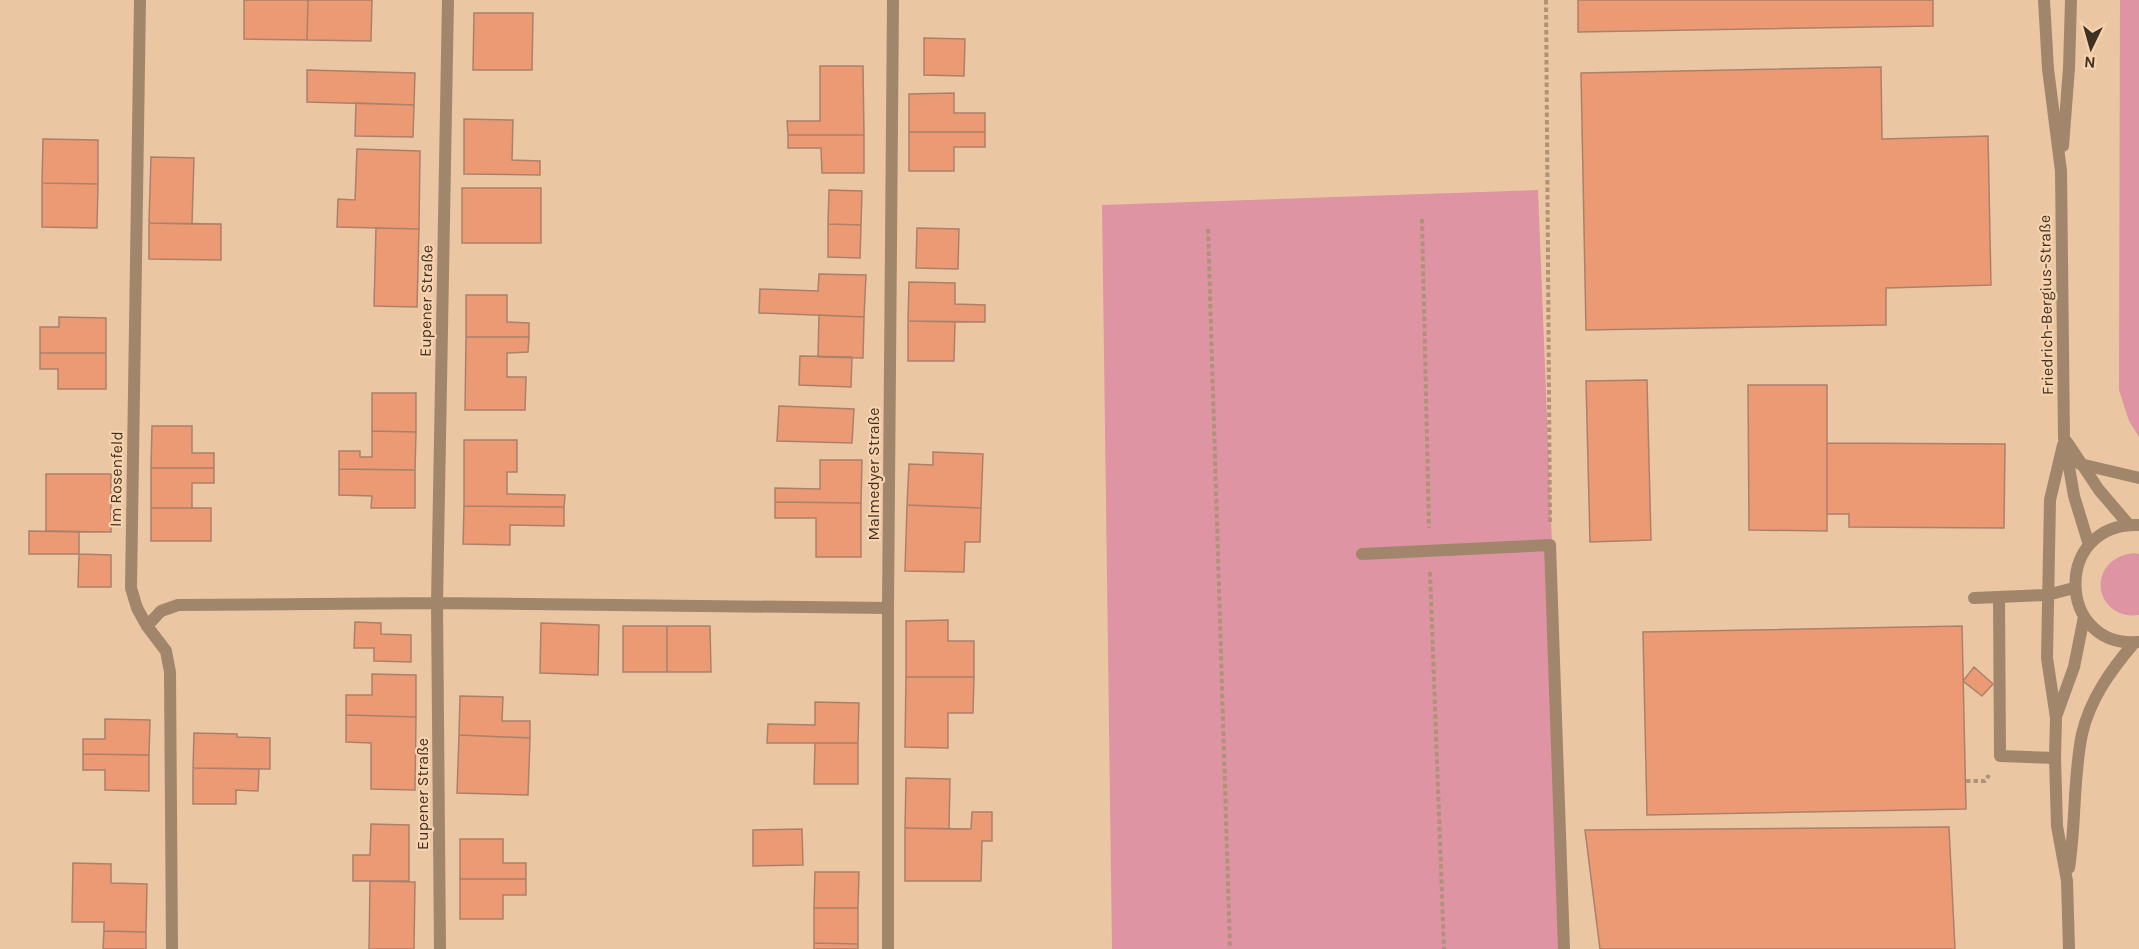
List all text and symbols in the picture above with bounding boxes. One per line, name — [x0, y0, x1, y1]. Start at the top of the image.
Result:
north arrow — [2061, 18, 2121, 78]
text: N — [2083, 52, 2096, 72]
street label: Friedrich-Bergius-Straße — [2035, 215, 2057, 395]
street label: Eupener Straße — [416, 245, 436, 357]
street label: Malmedyer Straße — [864, 407, 883, 541]
street label: Im Rosenfeld — [106, 431, 126, 527]
street label: Eupener Straße — [413, 738, 432, 850]

